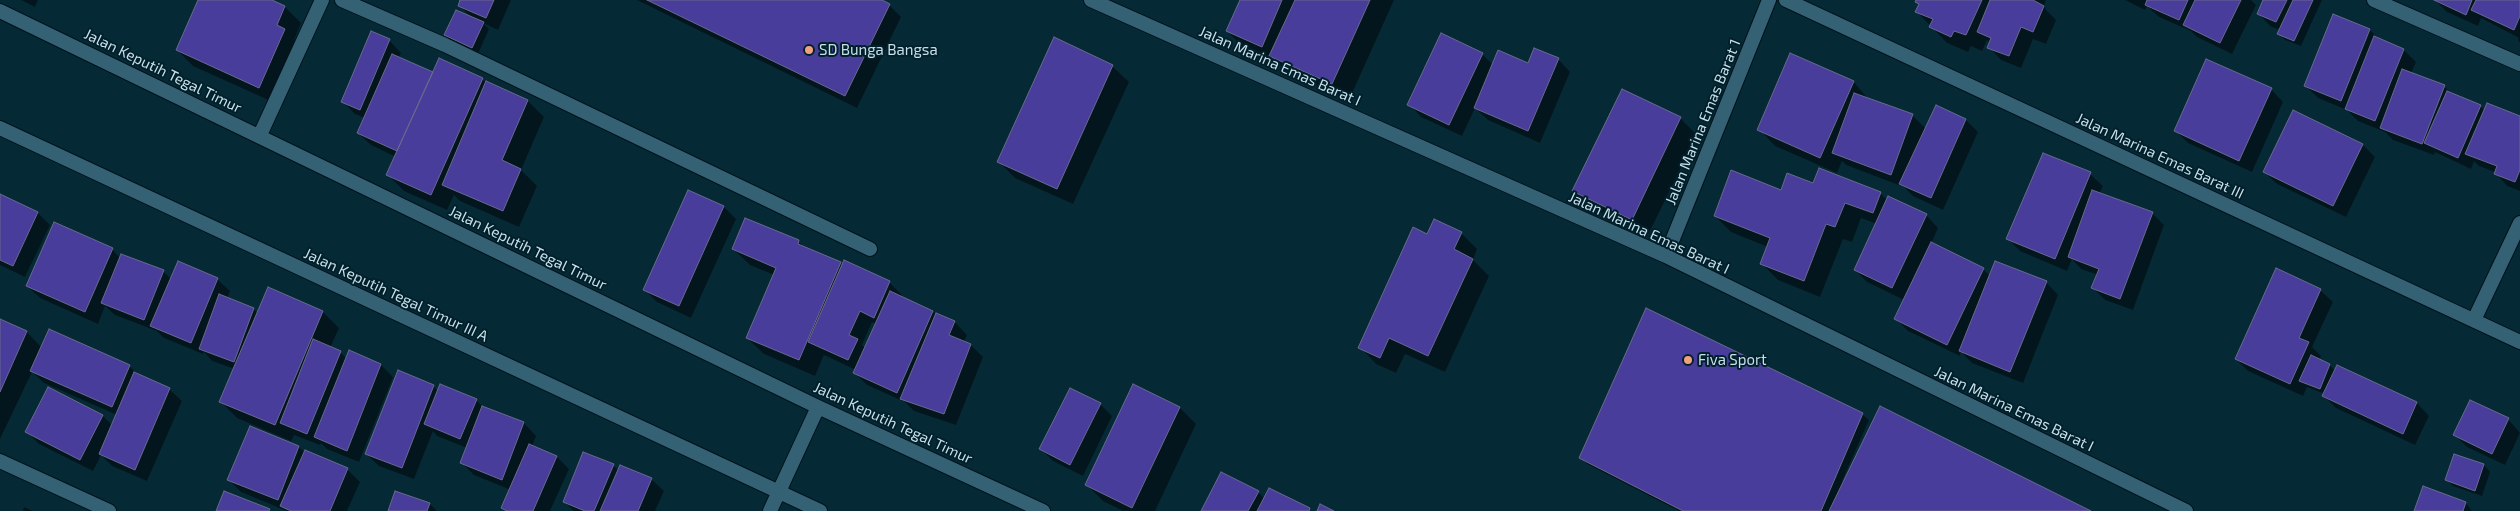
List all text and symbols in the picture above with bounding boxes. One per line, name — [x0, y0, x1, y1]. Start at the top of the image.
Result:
street label: Jalan Marina Emas Barat I — [1196, 22, 1364, 110]
street label: Jalan Keputih Tegal Timur — [81, 25, 245, 117]
street label: Jalan Marina Emas Barat 1 — [1661, 37, 1745, 207]
place label: SD Bunga Bangsa — [819, 41, 938, 59]
marker: SD Bunga Bangsa — [803, 44, 815, 56]
street label: Jalan Marina Emas Barat III — [2073, 109, 2247, 203]
street label: Jalan Marina Emas Barat I — [1566, 188, 1732, 278]
street label: Jalan Keputih Tegal Timur — [446, 202, 610, 294]
street label: Jalan Keputih Tegal Timur III A — [301, 244, 491, 346]
place label: Fiva Sport — [1698, 351, 1767, 369]
marker: Fiva Sport — [1682, 354, 1694, 366]
street label: Jalan Marina Emas Barat I — [1931, 363, 2097, 455]
street label: Jalan Keputih Tegal Timur — [811, 378, 975, 468]

